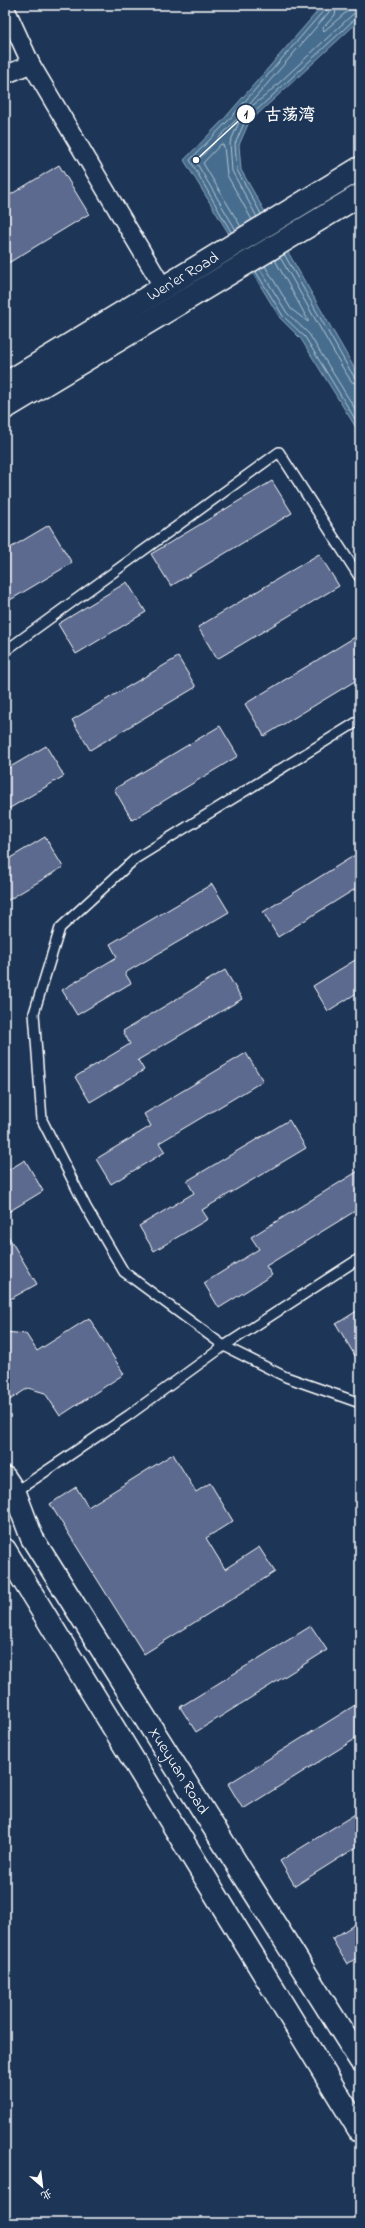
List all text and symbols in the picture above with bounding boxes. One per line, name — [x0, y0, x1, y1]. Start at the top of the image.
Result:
callout: 古荡湾 — [236, 99, 323, 128]
text: 古荡湾 — [265, 103, 316, 128]
text: 1 — [244, 106, 248, 124]
street label: Wen'er Road — [143, 246, 223, 308]
street label: Xueyuan Road — [142, 1723, 214, 1819]
north arrow — [22, 2166, 62, 2206]
text: 北 — [38, 2184, 55, 2204]

